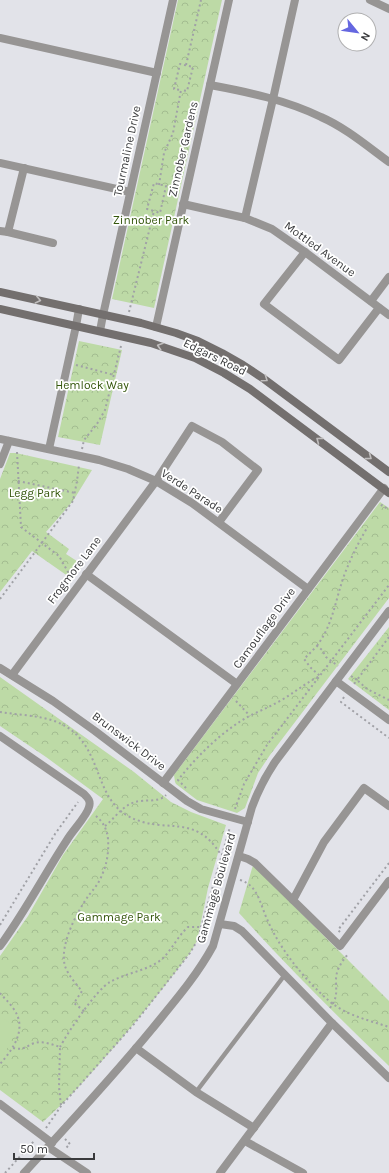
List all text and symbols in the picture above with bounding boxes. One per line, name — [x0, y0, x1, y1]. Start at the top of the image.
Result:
north arrow — [337, 12, 377, 52]
text: N — [358, 30, 373, 43]
street label: Zinnober Gardens — [165, 100, 201, 198]
street label: Tourmaline Drive — [111, 104, 143, 198]
park label: Zinnober Park — [113, 213, 189, 227]
street label: Mottled Avenue — [282, 218, 358, 280]
one-way arrow — [35, 296, 41, 304]
street label: Edgars Road — [181, 336, 249, 378]
one-way arrow — [156, 342, 163, 351]
one-way arrow — [260, 374, 267, 381]
park label: Hemlock Way — [55, 378, 129, 392]
one-way arrow — [316, 438, 323, 445]
one-way arrow — [364, 452, 371, 459]
street label: Verde Parade — [159, 466, 225, 516]
park label: Legg Park — [9, 486, 61, 500]
street label: Frogmore Lane — [44, 534, 104, 606]
street label: Camouflage Drive — [230, 585, 298, 671]
street label: Brunswick Drive — [89, 709, 169, 773]
street label: Gammage Boulevard — [194, 831, 238, 945]
park label: Gammage Park — [77, 910, 161, 924]
scale bar — [14, 1135, 94, 1161]
text: 50 m — [20, 1142, 48, 1156]

